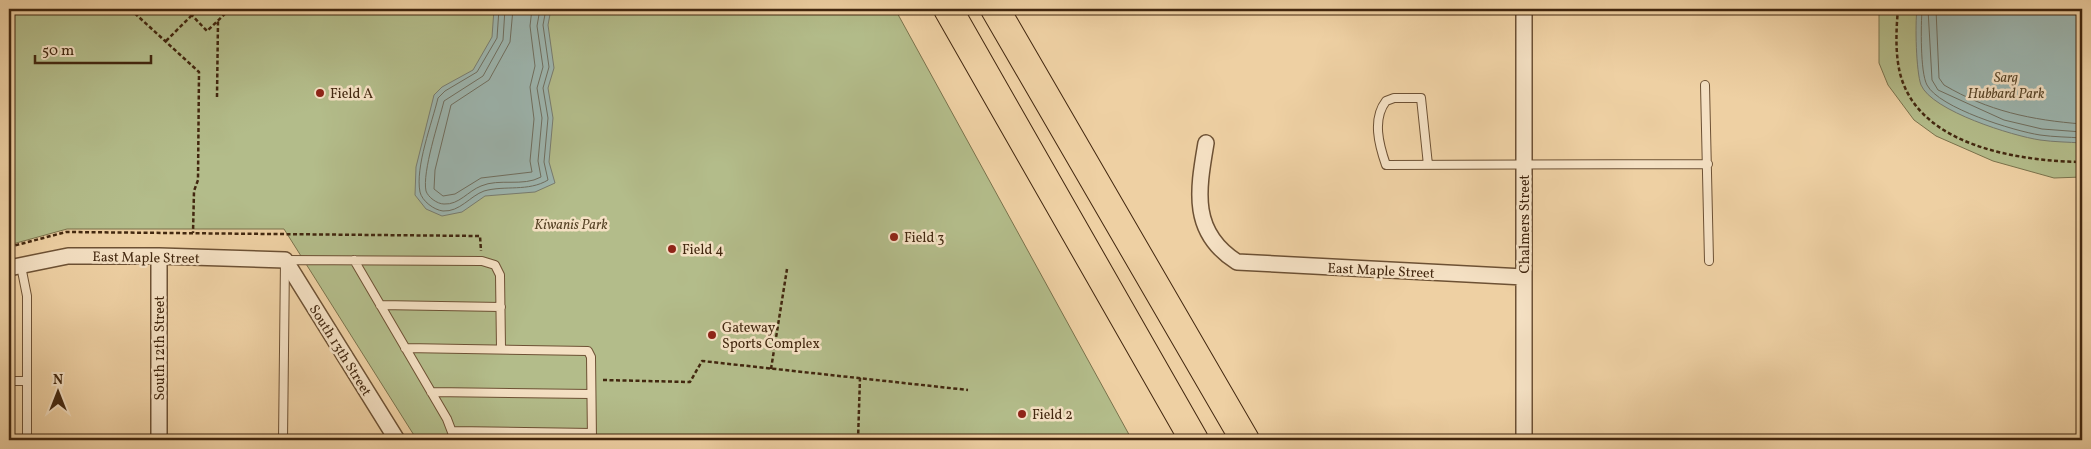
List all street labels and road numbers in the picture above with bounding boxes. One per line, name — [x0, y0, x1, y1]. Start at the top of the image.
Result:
street label: Chalmers Street — [1516, 174, 1535, 274]
street label: East Maple Street — [92, 248, 200, 269]
street label: East Maple Street — [1327, 259, 1435, 284]
street label: South 12th Street — [151, 296, 170, 400]
street label: South 13th Street — [304, 301, 376, 400]

